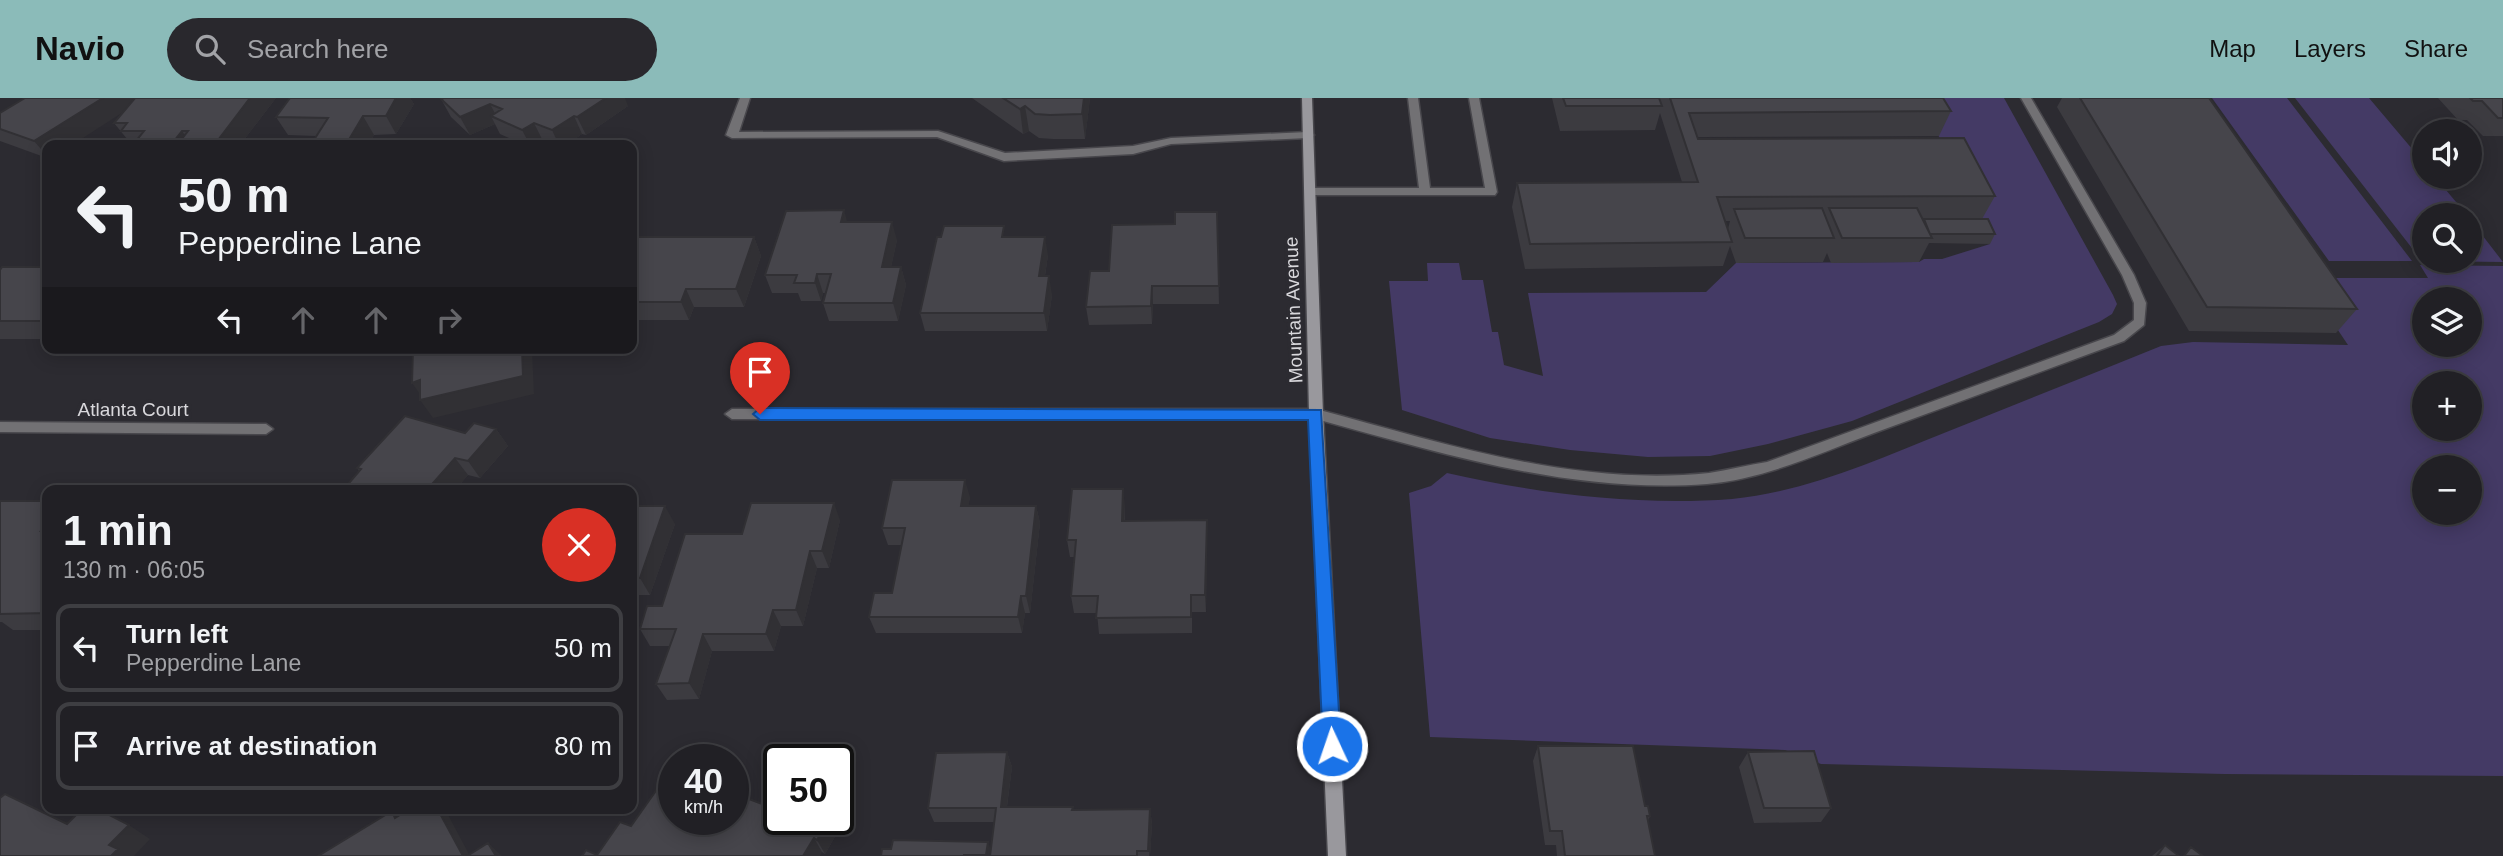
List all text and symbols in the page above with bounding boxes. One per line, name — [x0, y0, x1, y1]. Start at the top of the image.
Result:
search box — [167, 18, 657, 81]
text: Navio — [35, 30, 125, 67]
icon: search — [191, 30, 229, 68]
text: Search here — [247, 34, 389, 64]
text: Map — [2209, 35, 2256, 62]
text: Layers — [2294, 35, 2366, 62]
text: Share — [2404, 35, 2468, 62]
map controls — [2412, 119, 2482, 525]
button: sound — [2412, 119, 2482, 189]
icon: left — [63, 168, 154, 259]
text: 50 m — [178, 168, 290, 222]
button: search — [2412, 203, 2482, 273]
text: Pepperdine Lane — [178, 225, 422, 261]
street label: Mountain Avenue — [1280, 236, 1307, 384]
button: layers — [2412, 287, 2482, 357]
icon: left — [211, 301, 249, 339]
icon: ahead — [284, 301, 322, 339]
icon: ahead — [357, 301, 395, 339]
icon: right — [430, 301, 468, 339]
pin — [730, 342, 790, 414]
icon: arrive — [741, 353, 779, 391]
button: + — [2412, 371, 2482, 441]
street label: Atlanta Court — [78, 399, 189, 420]
button: − — [2412, 455, 2482, 525]
text: 1 min — [63, 507, 173, 554]
button: close — [542, 508, 616, 582]
text: 130 m · 06:05 — [63, 557, 205, 583]
text: Turn left — [126, 619, 228, 649]
icon: left — [67, 629, 105, 667]
text: 50 m — [554, 633, 612, 663]
text: Pepperdine Lane — [126, 650, 301, 676]
position arrow — [1295, 709, 1369, 783]
icon: arrive — [67, 727, 105, 765]
text: Arrive at destination — [126, 731, 377, 761]
text: 80 m — [554, 731, 612, 761]
speed limit sign: 50 — [763, 744, 854, 835]
text: 40 — [684, 761, 723, 800]
text: km/h — [684, 797, 723, 817]

